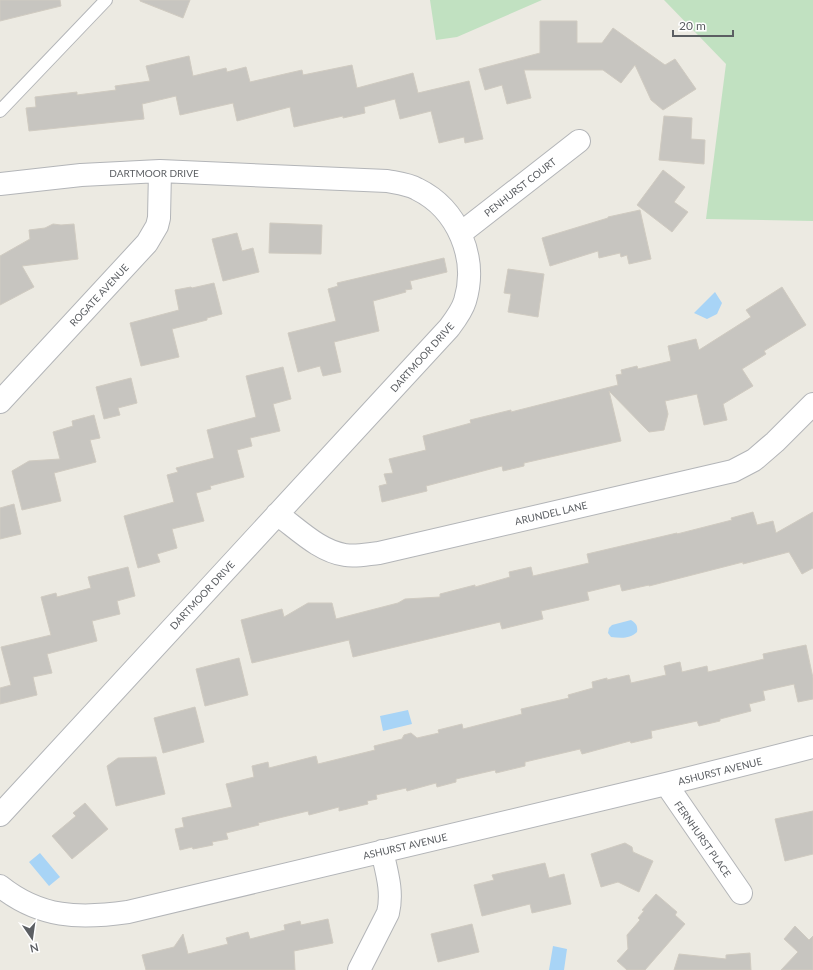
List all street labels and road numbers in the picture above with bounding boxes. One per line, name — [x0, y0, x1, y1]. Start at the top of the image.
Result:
street label: PENHURST COURT — [482, 155, 558, 219]
street label: DARTMOOR DRIVE — [109, 167, 199, 179]
street label: ROGATE AVENUE — [67, 261, 131, 329]
street label: DARTMOOR DRIVE — [388, 320, 457, 394]
street label: ARUNDEL LANE — [514, 499, 589, 527]
street label: DARTMOOR DRIVE — [167, 558, 237, 632]
street label: ASHURST AVENUE — [677, 755, 764, 787]
street label: FERNHURST PLACE — [672, 799, 734, 880]
street label: ASHURST AVENUE — [362, 830, 449, 862]

